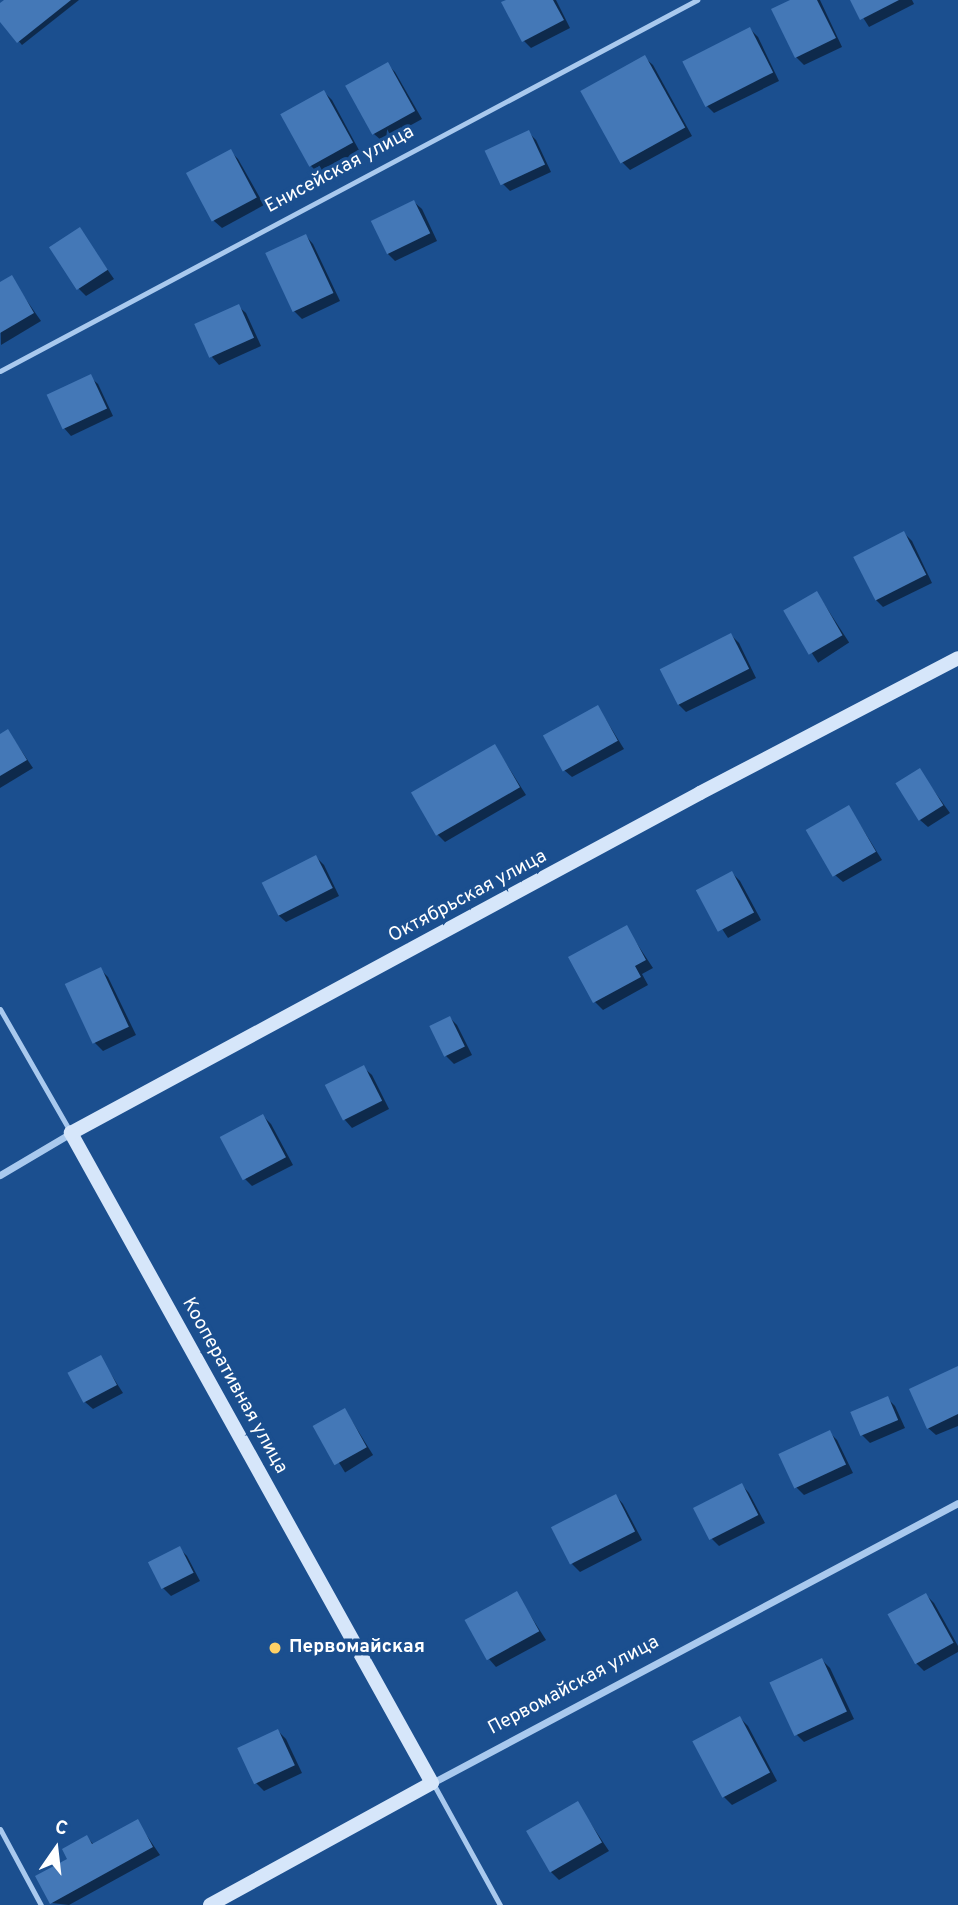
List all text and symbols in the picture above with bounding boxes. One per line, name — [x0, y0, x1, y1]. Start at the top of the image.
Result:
street label: Енисейская улица — [262, 121, 418, 219]
street label: Октябрьская улица — [385, 846, 551, 948]
street label: Кооперативная улица — [176, 1294, 292, 1478]
street label: Первомайская улица — [485, 1631, 663, 1741]
place label: Первомайская — [289, 1637, 425, 1659]
marker: Первомайская — [267, 1640, 283, 1656]
north arrow — [21, 1814, 91, 1884]
text: С — [52, 1816, 70, 1842]

